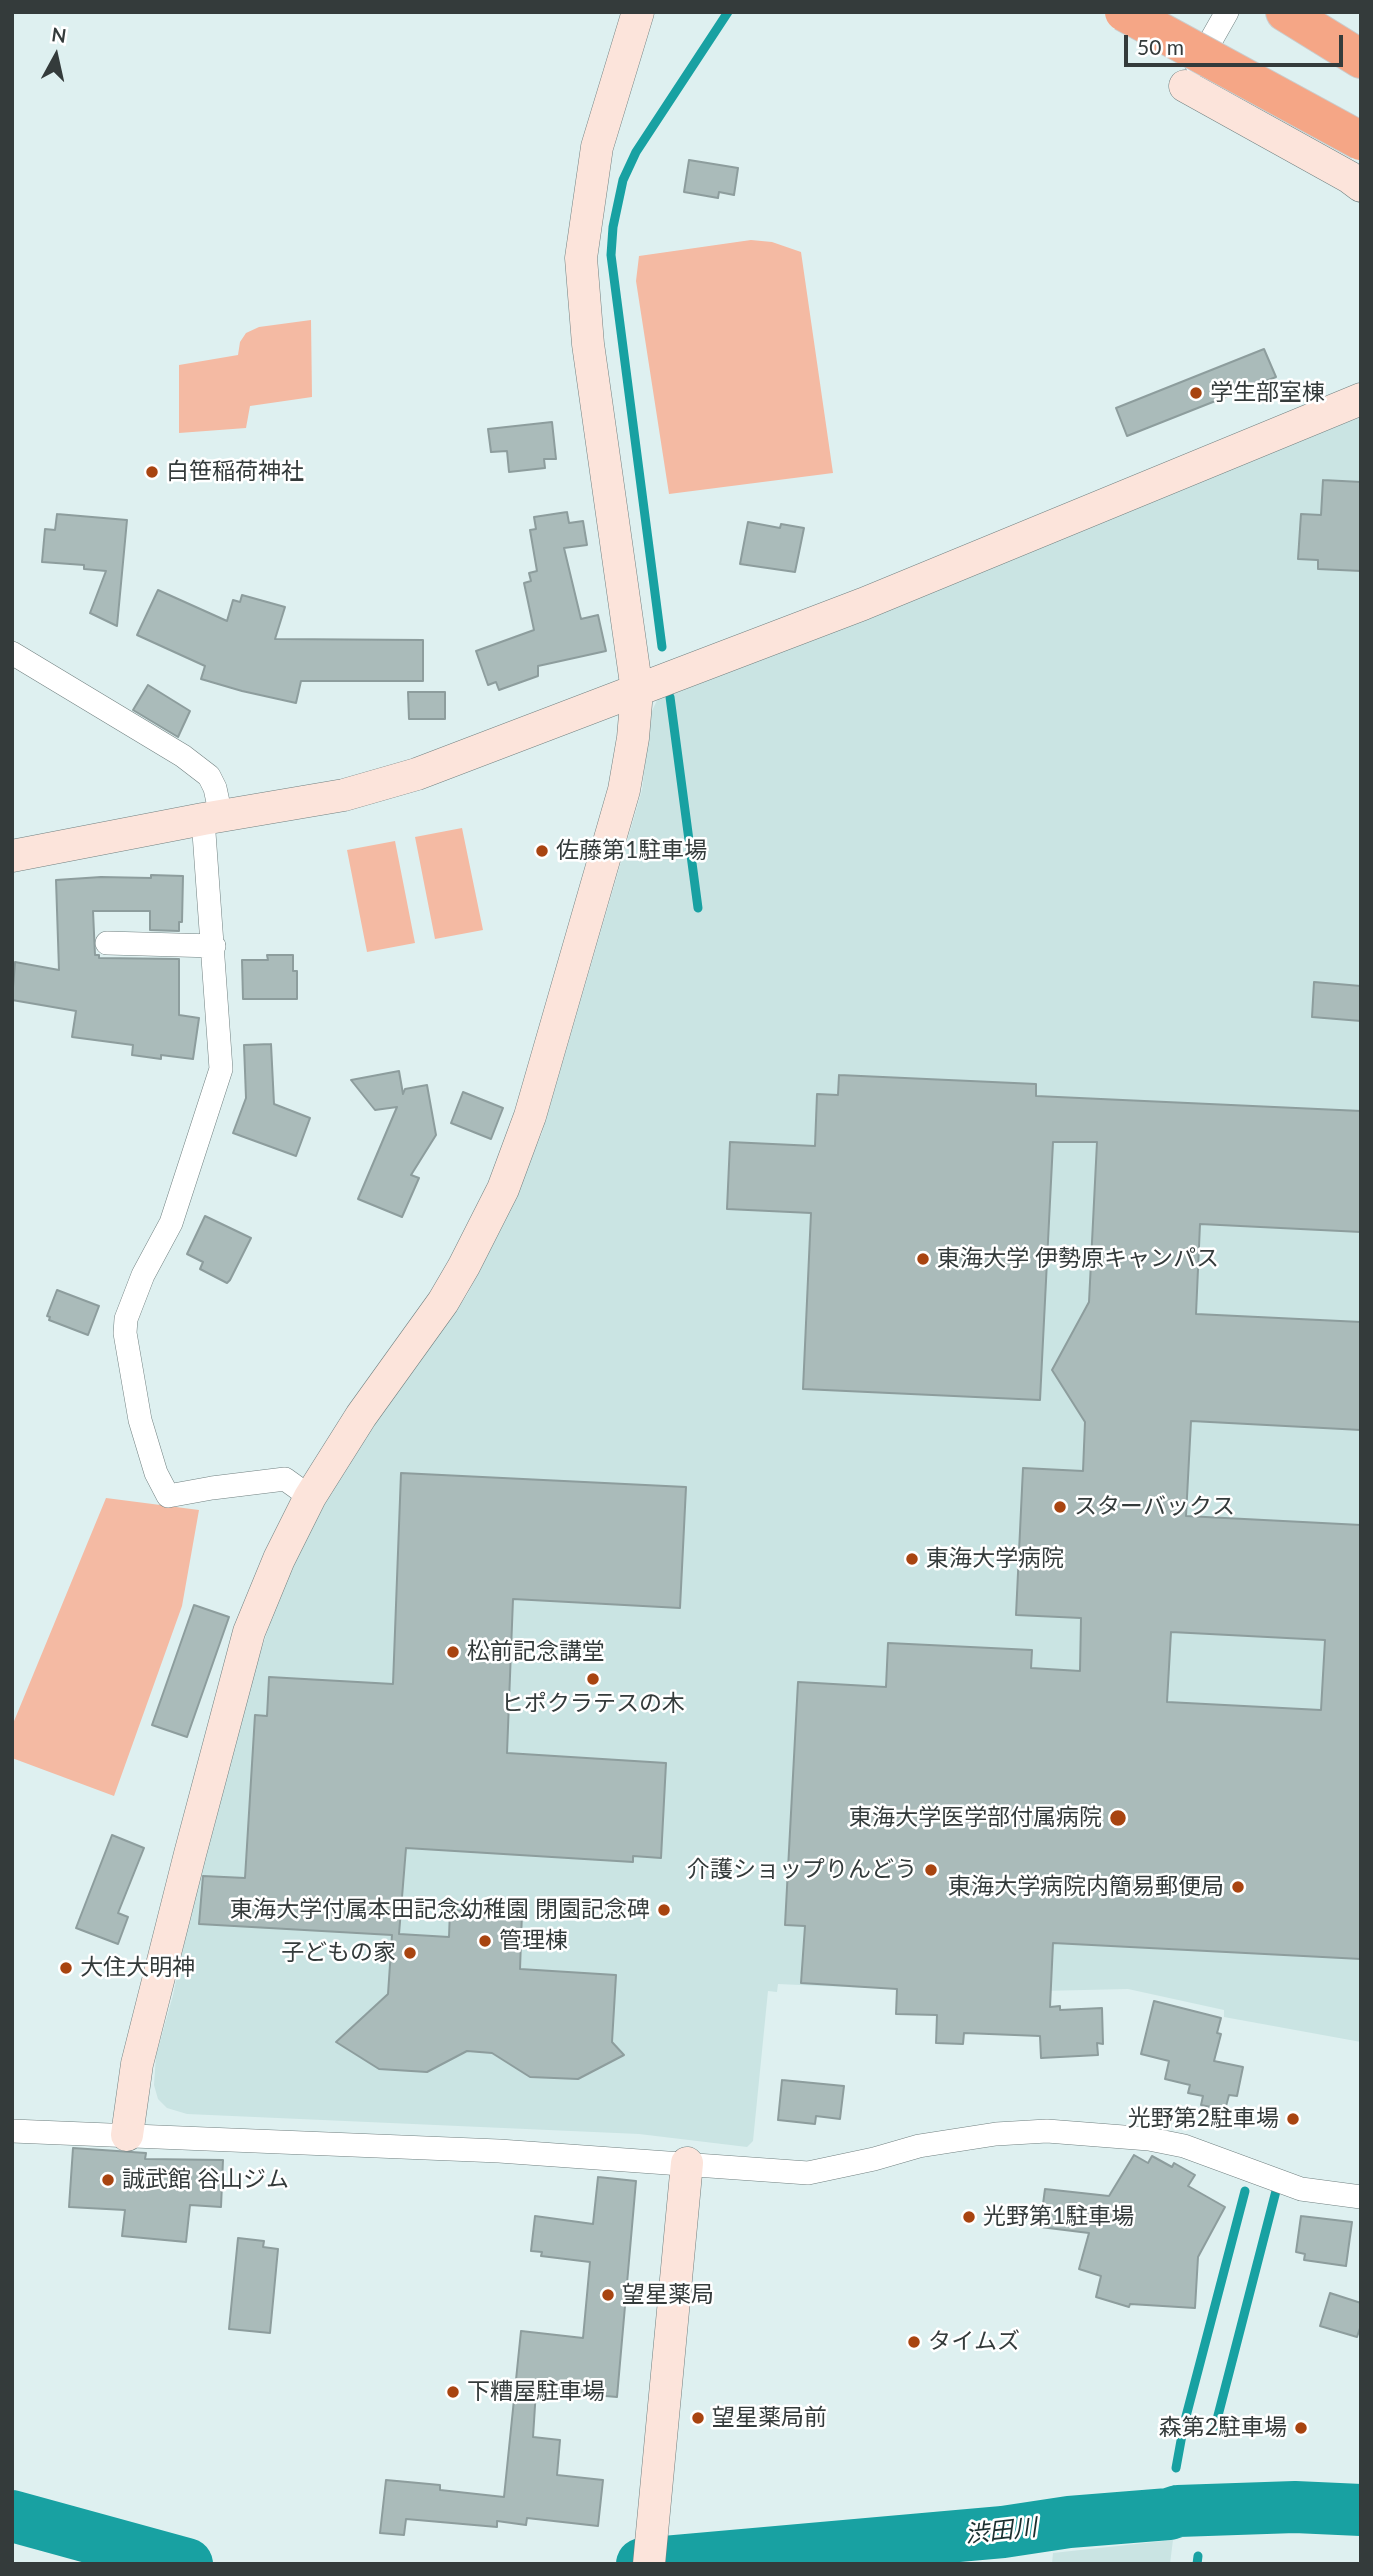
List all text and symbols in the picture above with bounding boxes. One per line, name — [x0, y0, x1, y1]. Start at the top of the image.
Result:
north arrow — [21, 21, 91, 91]
scale bar — [1128, 21, 1347, 65]
text: N — [50, 22, 68, 47]
text: 50 m — [1137, 34, 1184, 59]
place label: 学生部室棟 — [1210, 379, 1325, 407]
marker: 学生部室棟 — [1188, 385, 1204, 401]
place label: 白笹稲荷神社 — [166, 458, 304, 486]
marker: 白笹稲荷神社 — [144, 464, 160, 480]
place label: 佐藤第1駐車場 — [556, 837, 707, 865]
marker: 佐藤第1駐車場 — [534, 843, 550, 859]
place label: 東海大学 伊勢原キャンパス — [937, 1245, 1219, 1273]
marker: 東海大学 伊勢原キャンパス — [915, 1251, 931, 1267]
place label: スターバックス — [1074, 1493, 1235, 1521]
marker: スターバックス — [1052, 1499, 1068, 1515]
place label: 東海大学病院 — [926, 1545, 1064, 1573]
marker: 東海大学病院 — [904, 1551, 920, 1567]
place label: 松前記念講堂 — [467, 1638, 605, 1666]
marker: 松前記念講堂 — [445, 1644, 461, 1660]
marker: ヒポクラテスの木 — [585, 1671, 601, 1687]
place label: ヒポクラテスの木 — [501, 1690, 685, 1718]
place label: 東海大学医学部付属病院 — [849, 1804, 1102, 1832]
marker: 東海大学医学部付属病院 — [1108, 1808, 1128, 1828]
place label: 介護ショップりんどう — [687, 1856, 917, 1884]
marker: 介護ショップりんどう — [923, 1862, 939, 1878]
place label: 東海大学病院内簡易郵便局 — [948, 1873, 1224, 1901]
marker: 東海大学病院内簡易郵便局 — [1230, 1879, 1246, 1895]
place label: 東海大学付属本田記念幼稚園 閉園記念碑 — [230, 1896, 650, 1924]
marker: 東海大学付属本田記念幼稚園 閉園記念碑 — [656, 1902, 672, 1918]
place label: 管理棟 — [499, 1927, 568, 1955]
marker: 管理棟 — [477, 1933, 493, 1949]
place label: 子どもの家 — [281, 1939, 396, 1967]
marker: 子どもの家 — [402, 1945, 418, 1961]
place label: 大住大明神 — [80, 1954, 195, 1982]
marker: 大住大明神 — [58, 1960, 74, 1976]
place label: 光野第2駐車場 — [1128, 2105, 1279, 2133]
marker: 光野第2駐車場 — [1285, 2111, 1301, 2127]
place label: 誠武館 谷山ジム — [122, 2166, 289, 2194]
marker: 誠武館 谷山ジム — [100, 2172, 116, 2188]
place label: 光野第1駐車場 — [983, 2203, 1134, 2231]
marker: 光野第1駐車場 — [961, 2209, 977, 2225]
place label: 望星薬局 — [622, 2281, 714, 2309]
marker: 望星薬局 — [600, 2287, 616, 2303]
place label: タイムズ — [928, 2328, 1020, 2356]
marker: タイムズ — [906, 2334, 922, 2350]
place label: 下糟屋駐車場 — [467, 2378, 605, 2406]
marker: 下糟屋駐車場 — [445, 2384, 461, 2400]
place label: 望星薬局前 — [712, 2404, 827, 2432]
marker: 望星薬局前 — [690, 2410, 706, 2426]
place label: 森第2駐車場 — [1159, 2414, 1287, 2442]
marker: 森第2駐車場 — [1293, 2420, 1309, 2436]
water label: 渋田川 — [964, 2513, 1038, 2549]

